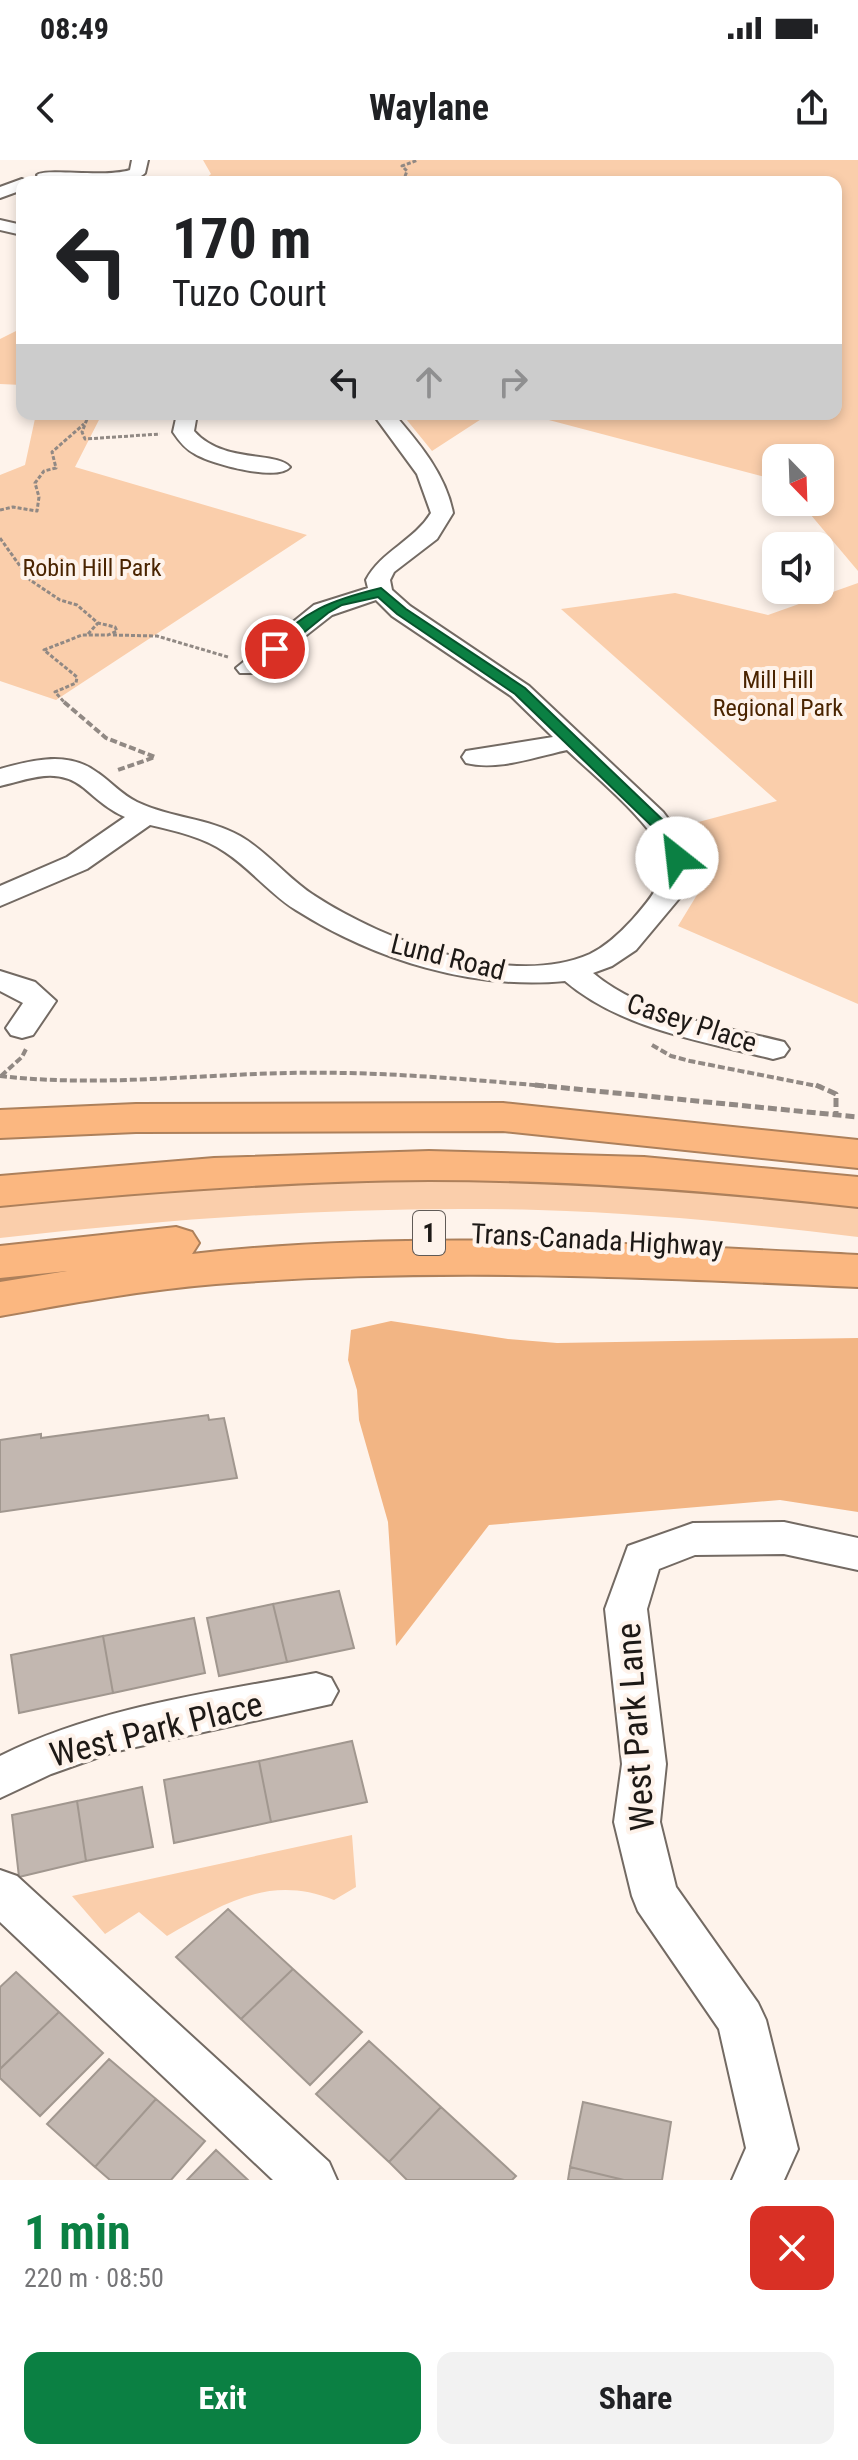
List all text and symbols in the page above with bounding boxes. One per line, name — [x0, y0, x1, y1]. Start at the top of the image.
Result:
text: 08:49 — [40, 11, 109, 46]
icon: back — [24, 86, 68, 130]
icon: share — [790, 86, 834, 130]
text: Waylane — [369, 87, 489, 129]
text: 170 m — [172, 206, 311, 272]
icon: left — [40, 208, 144, 312]
text: Tuzo Court — [172, 273, 327, 315]
icon: left — [323, 360, 367, 404]
icon: ahead — [407, 360, 451, 404]
icon: right — [491, 360, 535, 404]
north arrow — [762, 444, 834, 516]
map controls — [762, 444, 834, 604]
button: sound — [762, 532, 834, 604]
park label: Robin Hill Park — [23, 554, 162, 582]
pin — [241, 615, 309, 683]
icon: arrive — [253, 627, 297, 671]
park label: Mill Hill Regional Park — [713, 666, 843, 722]
position arrow — [635, 816, 719, 900]
street label: Lund Road — [388, 927, 508, 987]
street label: Casey Place — [623, 987, 761, 1059]
road number: 1 — [413, 1211, 445, 1255]
street label: Trans-Canada Highway — [470, 1217, 724, 1263]
street label: West Park Lane — [608, 1622, 662, 1832]
street label: West Park Place — [46, 1683, 266, 1775]
text: 1 min — [24, 2204, 131, 2261]
button: close — [750, 2206, 834, 2290]
text: 220 m · 08:50 — [24, 2263, 164, 2293]
button: Exit — [24, 2352, 421, 2444]
button: Share — [437, 2352, 834, 2444]

